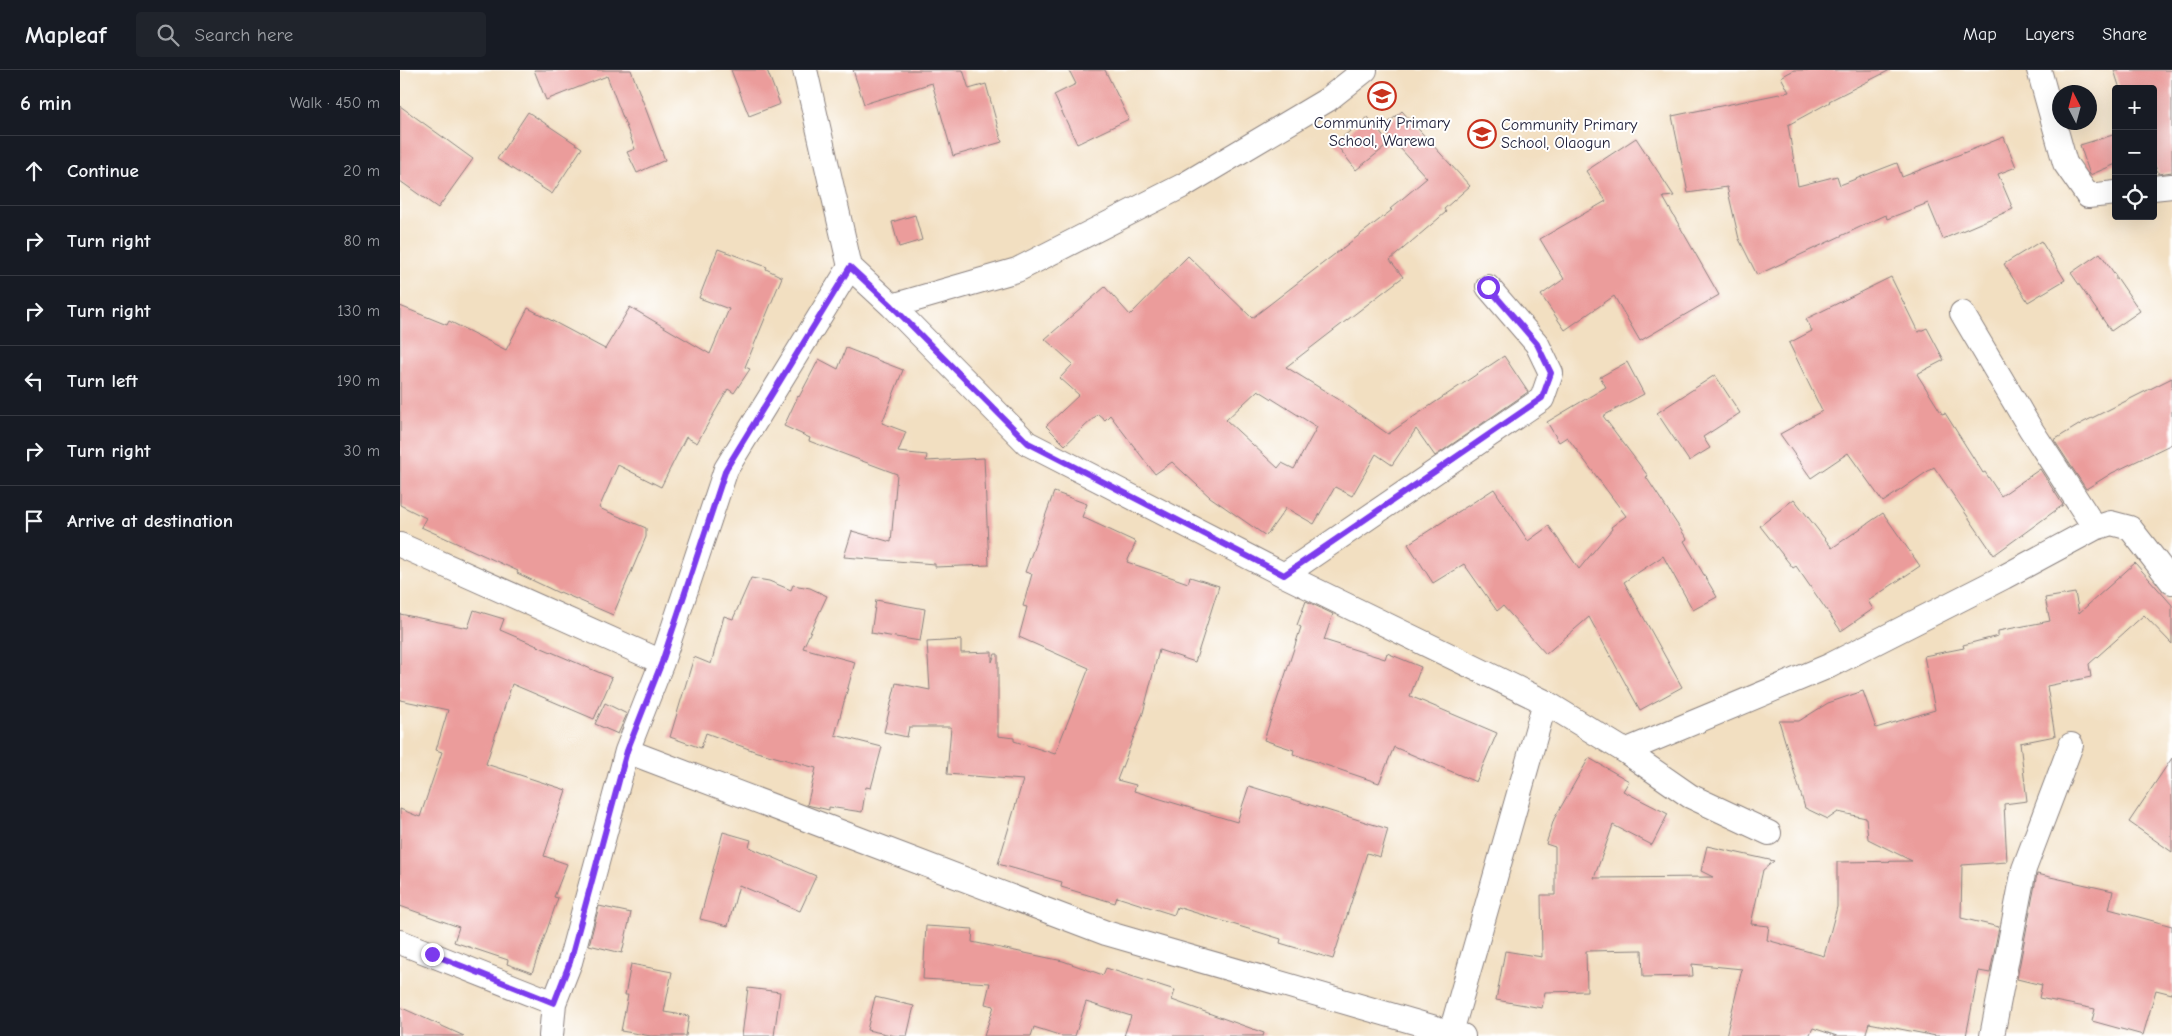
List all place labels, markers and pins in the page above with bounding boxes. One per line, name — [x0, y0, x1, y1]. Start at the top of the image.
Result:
school or university icon: Community Primary School, Warewa — [1367, 81, 1397, 111]
place label: Community Primary School, Warewa — [1314, 114, 1451, 150]
place label: Community Primary School, Olaogun — [1501, 116, 1638, 152]
school or university icon: Community Primary School, Olaogun — [1467, 119, 1497, 149]

